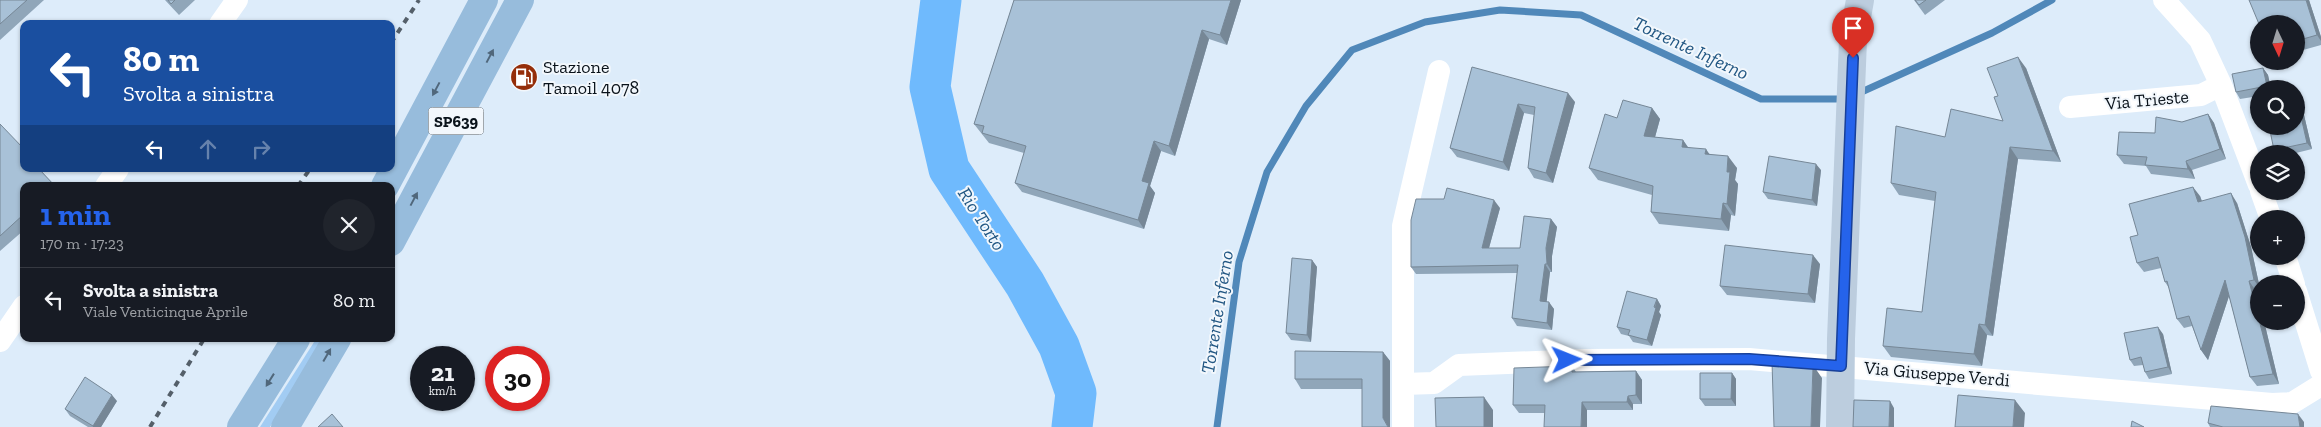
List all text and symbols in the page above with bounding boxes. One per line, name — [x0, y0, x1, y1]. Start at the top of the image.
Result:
pin — [1832, 7, 1874, 58]
water label: Torrente Inferno — [1630, 11, 1752, 85]
icon: arrive — [1839, 14, 1867, 42]
north arrow — [2250, 15, 2305, 70]
map controls — [2250, 15, 2305, 330]
text: 80 m — [123, 38, 199, 80]
icon: left — [40, 40, 105, 105]
one-way arrow — [486, 49, 495, 63]
place label: Stazione Tamoil 4078 — [543, 56, 639, 99]
fuel station icon: Stazione Tamoil 4078 — [509, 62, 539, 92]
text: Svolta a sinistra — [123, 80, 274, 107]
button: search — [2250, 80, 2305, 135]
one-way arrow — [432, 82, 440, 97]
street label: Via Trieste — [2103, 85, 2190, 115]
road number: SP639 — [428, 108, 484, 134]
icon: left — [141, 135, 169, 163]
icon: ahead — [194, 135, 222, 163]
icon: right — [247, 135, 275, 163]
button: layers — [2250, 145, 2305, 200]
water label: Rio Torto — [953, 183, 1011, 255]
one-way arrow — [410, 192, 418, 207]
text: 1 min — [40, 197, 111, 233]
button: close — [323, 199, 375, 251]
button: + — [2250, 210, 2305, 265]
text: 170 m · 17:23 — [40, 234, 124, 253]
water label: Torrente Inferno — [1196, 249, 1238, 375]
button: − — [2250, 275, 2305, 330]
text: Svolta a sinistra — [83, 279, 218, 302]
icon: left — [40, 286, 68, 314]
text: 80 m — [333, 289, 375, 312]
text: Viale Venticinque Aprile — [83, 302, 248, 321]
position arrow — [1540, 333, 1592, 385]
speed limit sign: 30 — [485, 346, 550, 411]
one-way arrow — [323, 348, 332, 362]
text: 21 — [431, 357, 454, 387]
street label: Via Giuseppe Verdi — [1862, 357, 2011, 391]
one-way arrow — [266, 373, 275, 387]
text: km/h — [429, 384, 456, 398]

